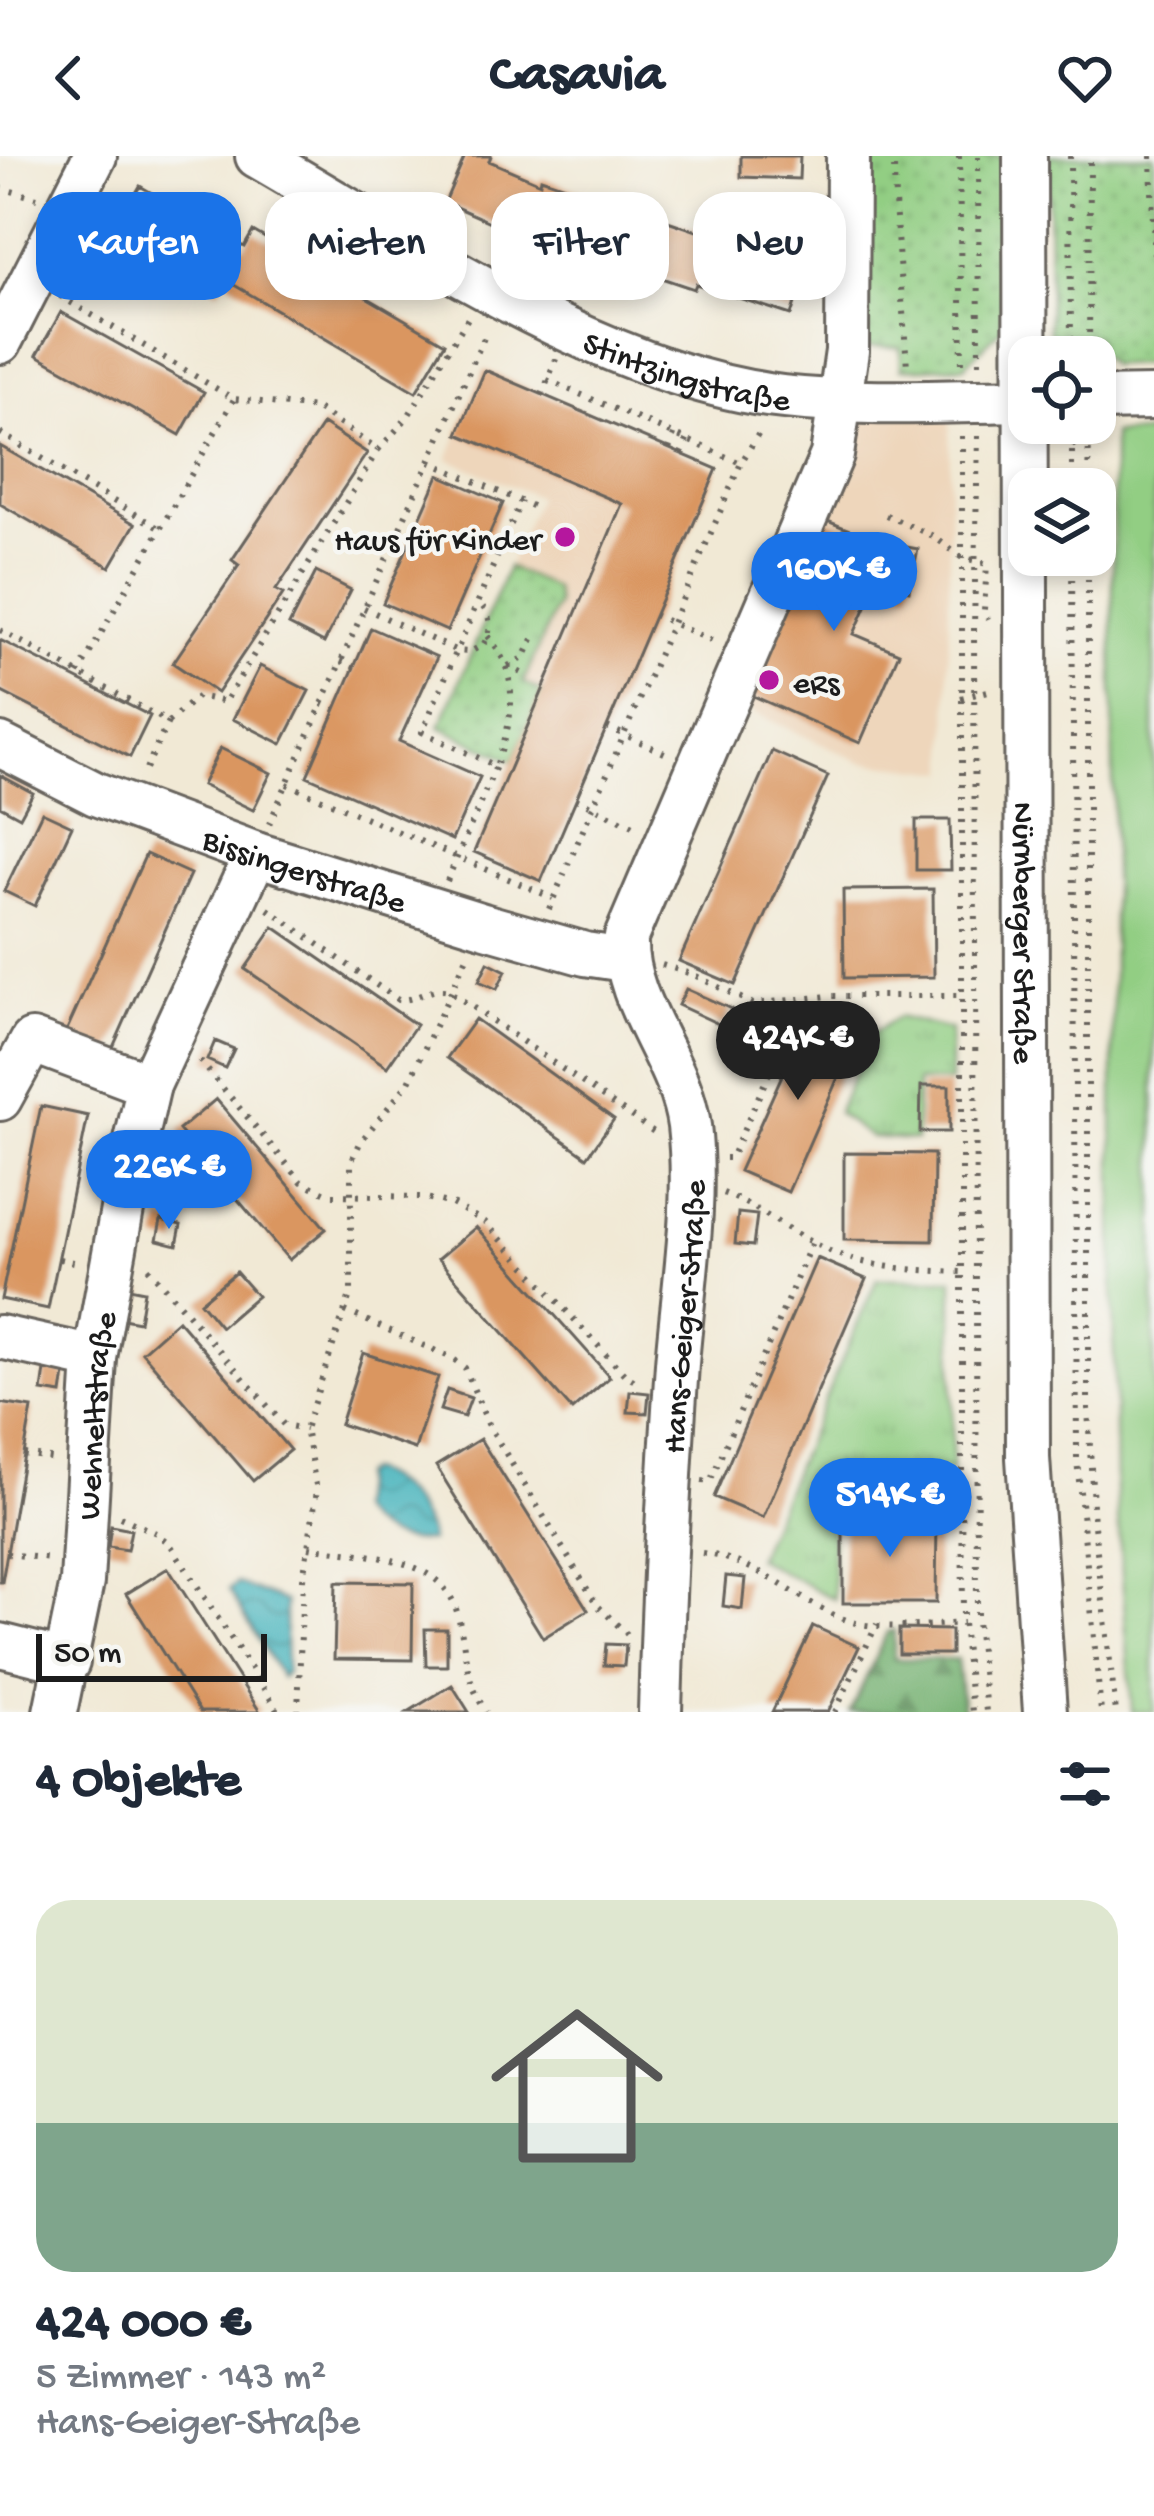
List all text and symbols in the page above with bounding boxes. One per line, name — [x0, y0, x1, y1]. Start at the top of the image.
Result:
icon: back — [36, 45, 102, 111]
icon: heart — [1052, 45, 1118, 111]
text: Casavia — [490, 46, 664, 110]
chip: Kaufen — [36, 192, 241, 300]
chip: Mieten — [265, 192, 467, 300]
chip: Filter — [491, 192, 669, 300]
chip: Neu — [693, 192, 846, 300]
street label: Stintzingstraße — [576, 326, 793, 423]
map controls — [1008, 336, 1116, 576]
button: locate — [1008, 336, 1116, 444]
button: layers — [1008, 468, 1116, 576]
place label: Haus für Kinder — [334, 524, 544, 562]
marker: Haus für Kinder — [552, 524, 578, 550]
pin: 160K € — [736, 532, 932, 634]
text: 160K € — [778, 548, 890, 594]
marker: eRs — [756, 667, 782, 693]
place label: eRs — [793, 667, 840, 705]
street label: Nürnberger Straße — [1001, 802, 1040, 1065]
street label: Bissingerstraße — [195, 822, 411, 925]
pin: 424K € — [700, 1001, 896, 1103]
text: 424K € — [743, 1017, 853, 1063]
pin: 226K € — [71, 1130, 267, 1232]
text: 226K € — [113, 1146, 225, 1192]
street label: Hans-Geiger-Straße — [658, 1179, 717, 1455]
street label: Wehneltstraße — [73, 1308, 128, 1521]
pin: 514K € — [792, 1458, 988, 1560]
text: 514K € — [836, 1474, 944, 1520]
scale bar — [36, 1628, 267, 1681]
text: 50 m — [54, 1636, 121, 1674]
icon: filters — [1052, 1751, 1118, 1817]
text: 4 Objekte — [36, 1754, 241, 1814]
icon: home — [469, 1978, 685, 2194]
text: 424 000 € — [36, 2296, 251, 2356]
text: 5 Zimmer · 143 m² — [36, 2356, 326, 2402]
text: Hans-Geiger-Straße — [36, 2402, 360, 2448]

